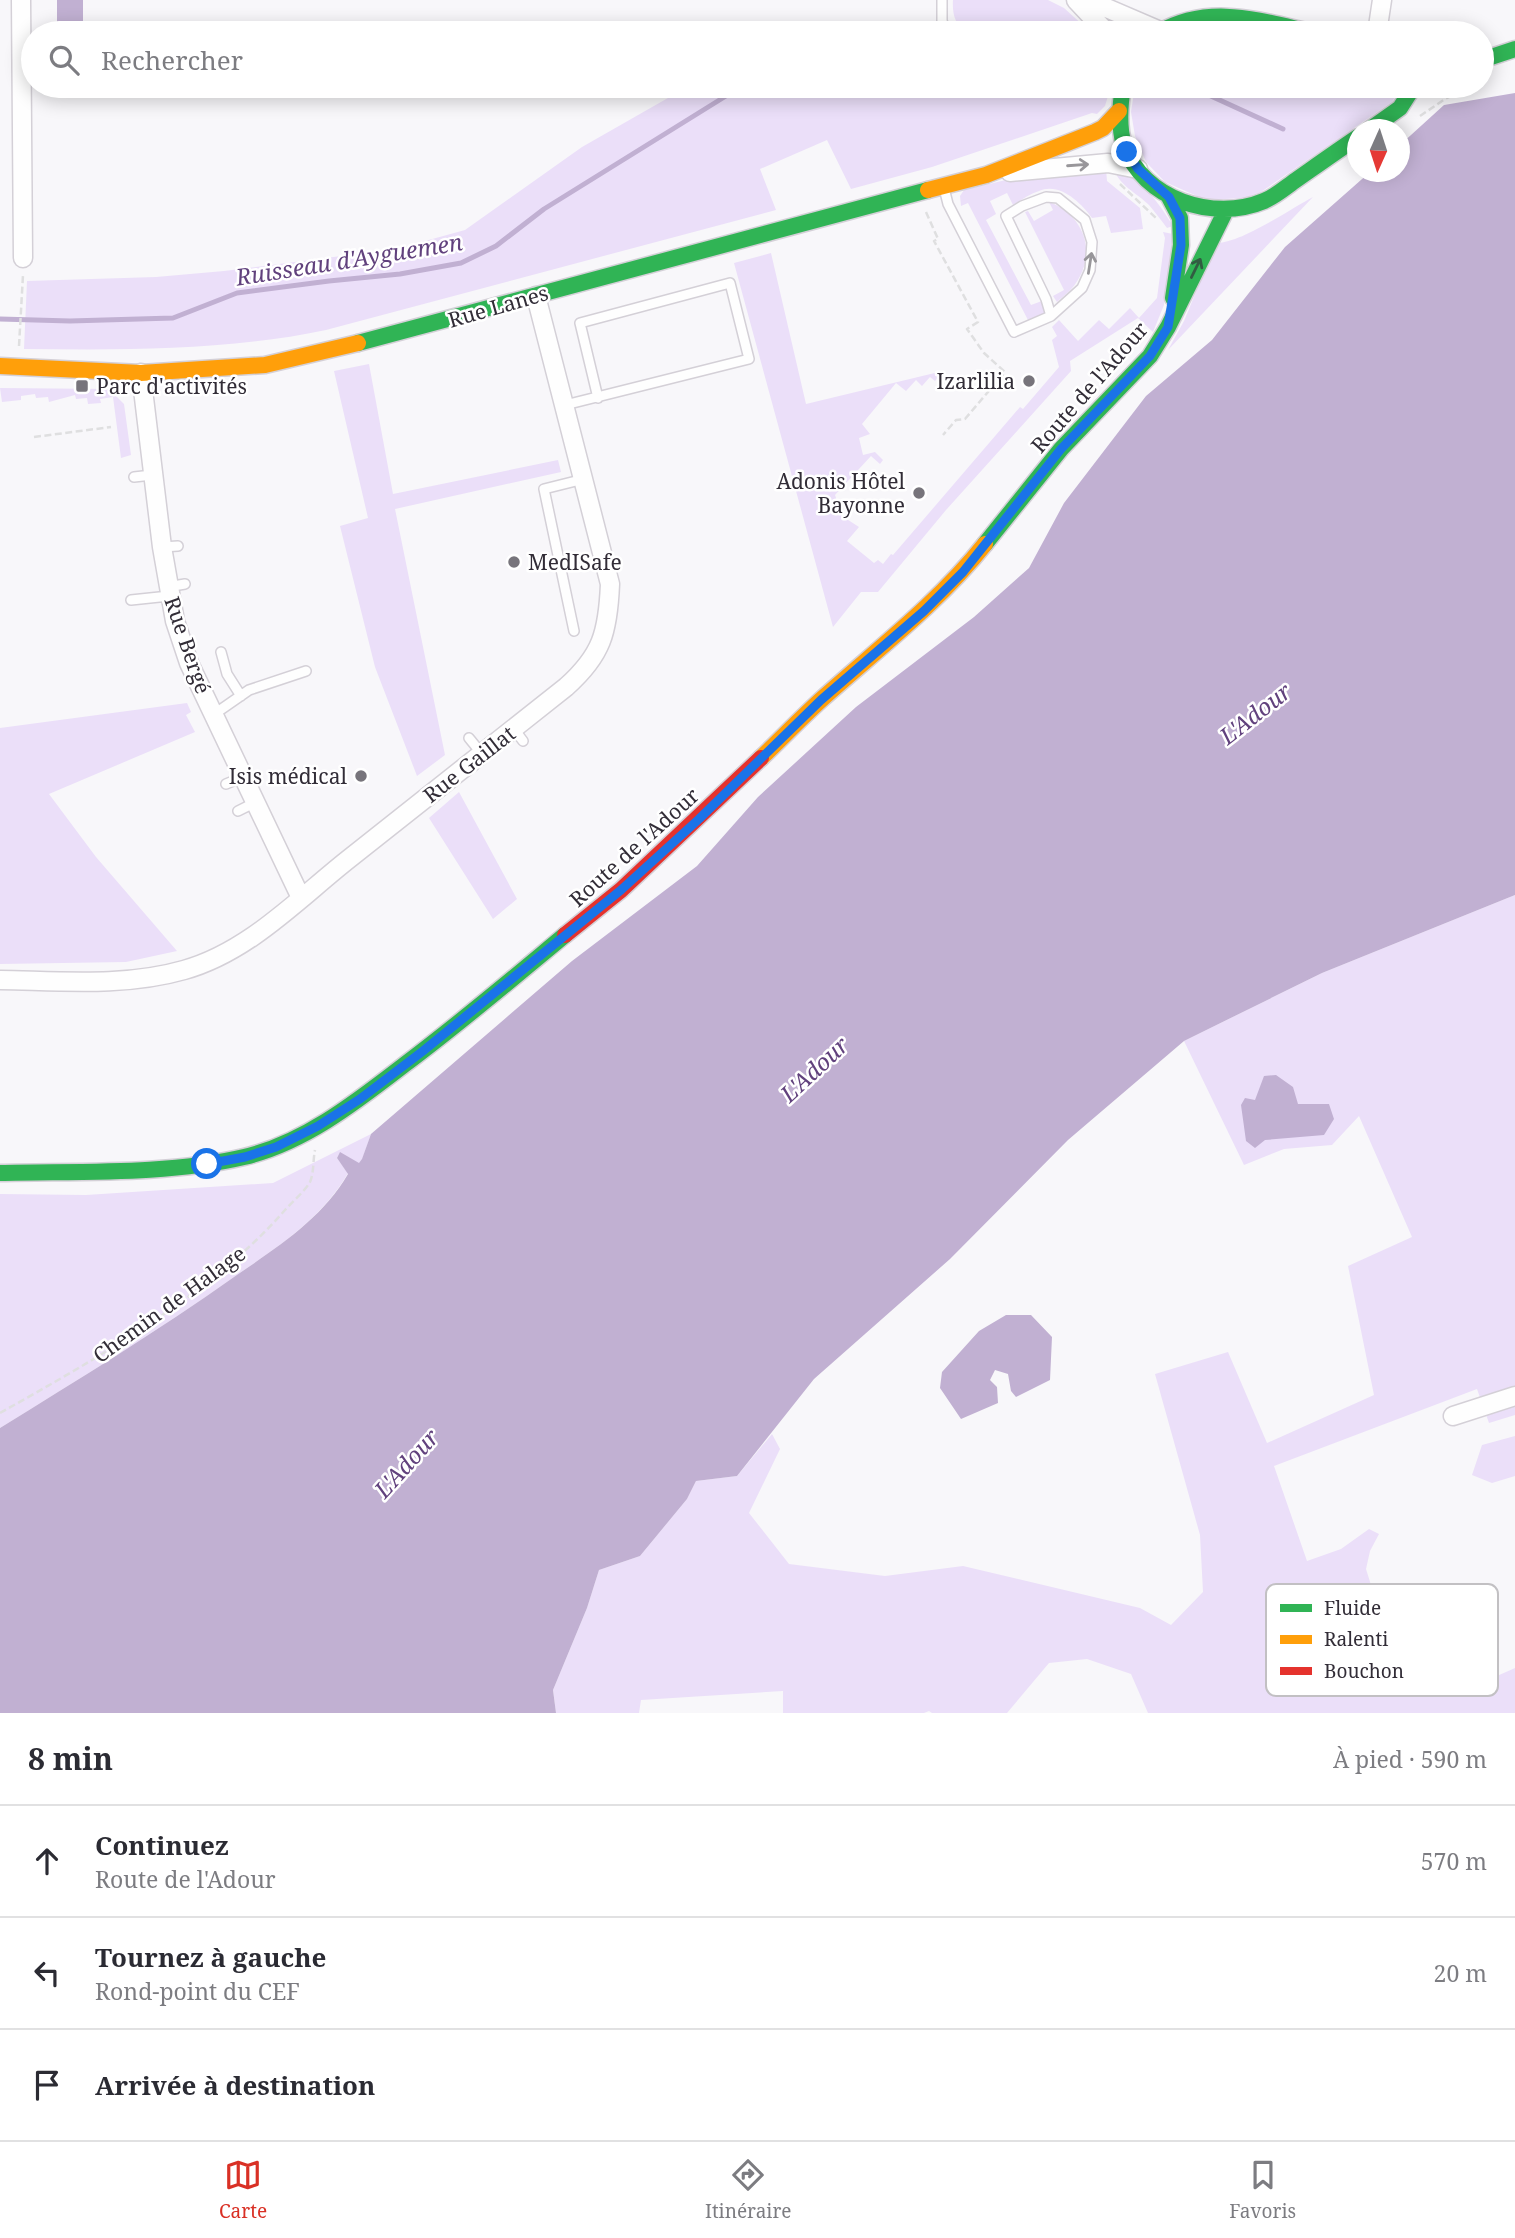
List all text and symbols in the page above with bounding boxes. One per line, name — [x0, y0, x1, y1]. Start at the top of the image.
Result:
search box — [21, 21, 1494, 98]
icon: search — [45, 41, 83, 79]
text: Rechercher — [101, 42, 243, 78]
north arrow — [1347, 119, 1410, 182]
route end — [1111, 136, 1142, 167]
one-way arrow — [1066, 158, 1089, 171]
water label: Ruisseau d'Ayguemen — [232, 225, 465, 293]
one-way arrow — [1084, 252, 1097, 275]
one-way arrow — [1190, 258, 1203, 279]
street label: Rue Lanes — [445, 278, 551, 334]
street label: Route de l'Adour — [1024, 315, 1154, 458]
place label: Izarlilia — [937, 367, 1015, 395]
place label: Parc d'activités — [96, 372, 247, 400]
marker: Izarlilia — [1021, 373, 1037, 389]
marker: Parc d'activités — [74, 378, 90, 394]
place label: Adonis Hôtel Bayonne — [777, 467, 905, 519]
marker: Adonis Hôtel Bayonne — [911, 485, 927, 501]
place label: MedISafe — [528, 548, 622, 576]
marker: MedISafe — [506, 554, 522, 570]
street label: Rue Bergé — [158, 593, 218, 697]
water label: L'Adour — [1212, 675, 1298, 752]
street label: Rue Gaillat — [417, 719, 521, 809]
place label: Isis médical — [229, 762, 347, 790]
marker: Isis médical — [353, 768, 369, 784]
street label: Route de l'Adour — [563, 781, 705, 913]
water label: L'Adour — [772, 1029, 855, 1110]
route start — [191, 1148, 222, 1179]
street label: Chemin de Halage — [87, 1239, 251, 1369]
water label: L'Adour — [366, 1421, 446, 1505]
legend — [1266, 1584, 1498, 1696]
text: Fluide — [1324, 1595, 1381, 1621]
text: Ralenti — [1324, 1626, 1388, 1652]
text: Bouchon — [1324, 1658, 1404, 1684]
text: 8 min — [28, 1738, 113, 1779]
text: À pied · 590 m — [1333, 1743, 1487, 1775]
text: Continuez — [95, 1827, 229, 1863]
icon: ahead — [28, 1842, 66, 1880]
text: 570 m — [1421, 1845, 1487, 1877]
text: Route de l'Adour — [95, 1863, 276, 1895]
text: Tournez à gauche — [95, 1939, 326, 1975]
icon: left — [28, 1954, 66, 1992]
text: 20 m — [1434, 1957, 1487, 1989]
text: Rond-point du CEF — [95, 1975, 300, 2007]
icon: arrive — [28, 2066, 66, 2104]
text: Arrivée à destination — [95, 2067, 375, 2103]
tab: Carte — [219, 2156, 267, 2224]
tab: Itinéraire — [705, 2156, 792, 2224]
tab: Favoris — [1229, 2156, 1296, 2224]

